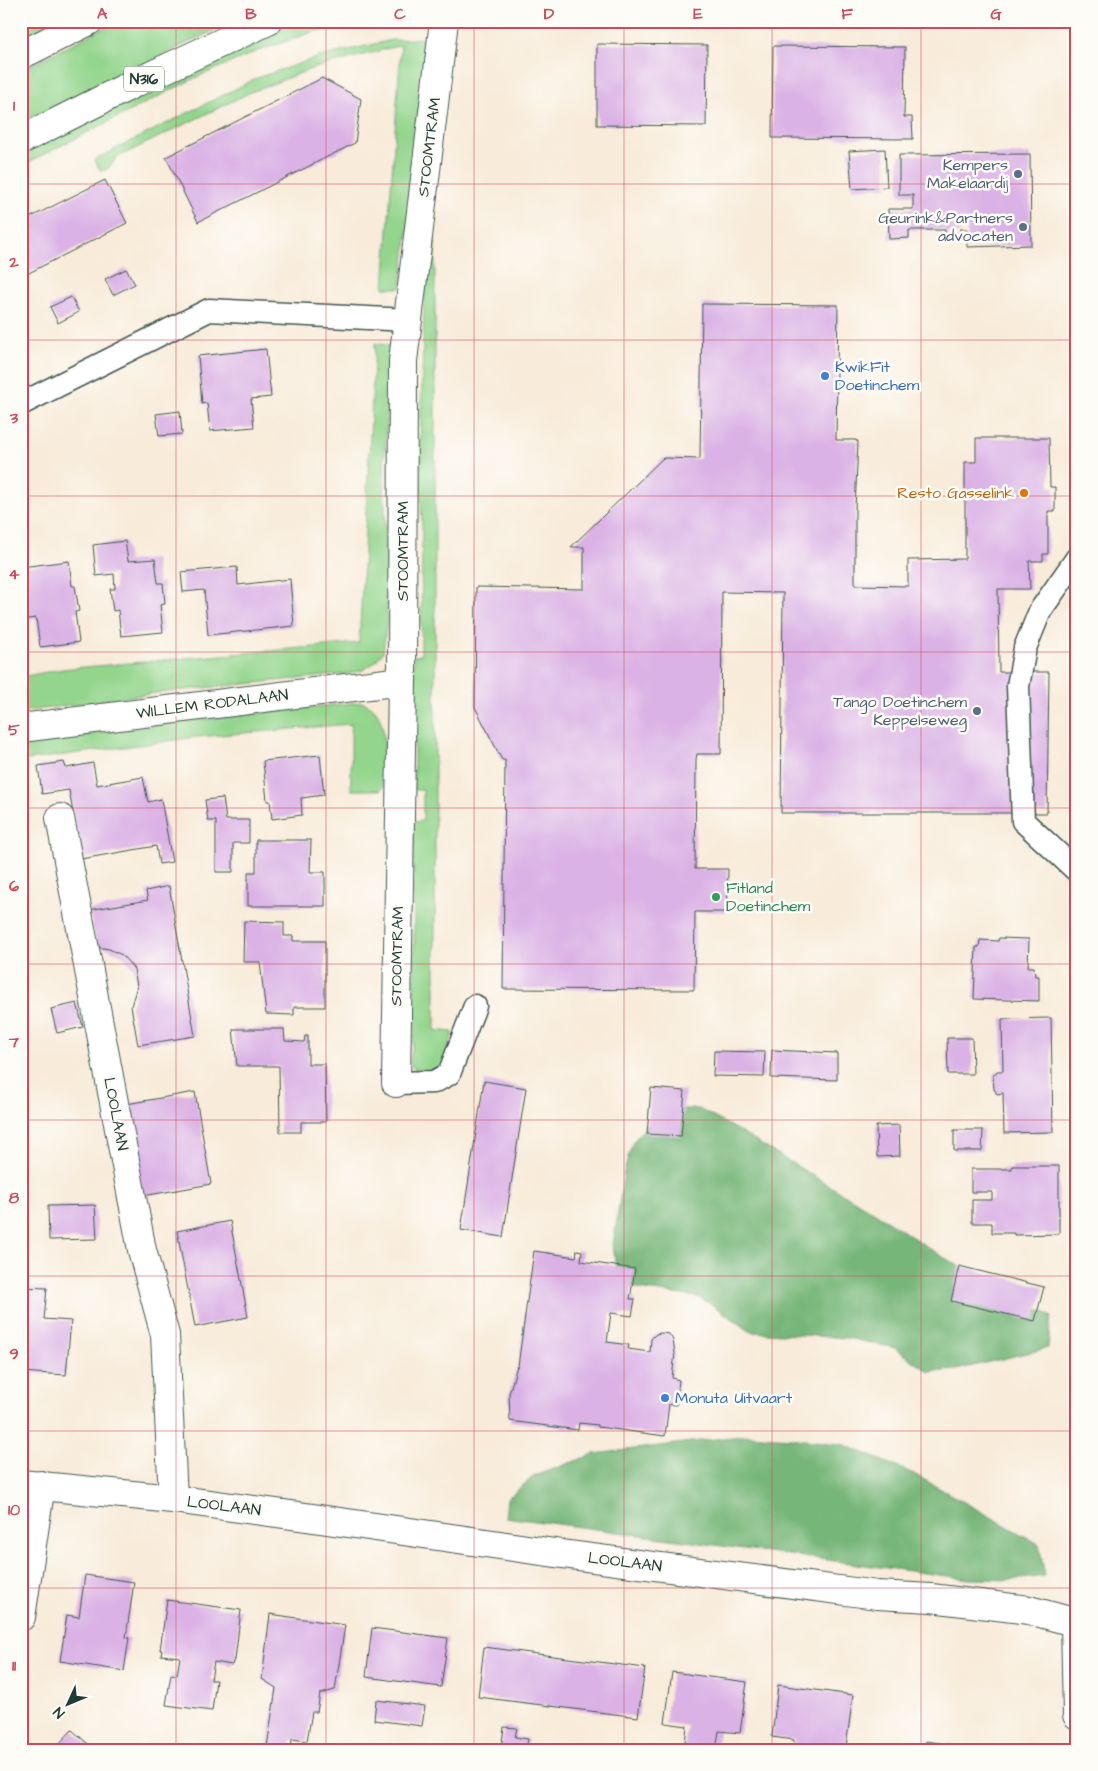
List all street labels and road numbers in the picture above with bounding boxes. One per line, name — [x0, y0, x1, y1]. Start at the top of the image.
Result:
road number: N316 — [124, 66, 164, 92]
street label: STOOMTRAM — [412, 96, 446, 198]
street label: STOOMTRAM — [392, 501, 414, 601]
street label: WILLEM RODALAAN — [135, 684, 289, 724]
street label: STOOMTRAM — [385, 906, 409, 1006]
street label: LOOLAAN — [98, 1076, 134, 1152]
street label: LOOLAAN — [186, 1491, 262, 1521]
street label: LOOLAAN — [587, 1547, 663, 1577]

